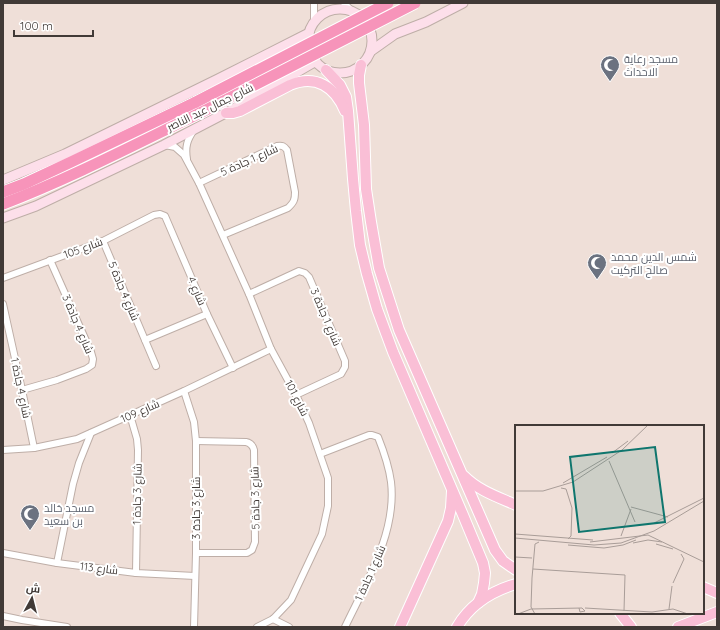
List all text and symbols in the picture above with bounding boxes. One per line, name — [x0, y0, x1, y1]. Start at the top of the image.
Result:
scale bar — [14, 12, 93, 38]
text: 100 m — [20, 18, 53, 33]
place label: مسجد رعاية الاحداث — [624, 52, 678, 79]
mosque icon: مسجد رعاية الاحداث — [599, 54, 621, 82]
street label: شارع جمال عبد الناصر — [164, 80, 256, 135]
street label: شارع 1 جادة 5 — [218, 141, 280, 180]
street label: شارع 105 — [61, 234, 105, 263]
place label: شمس الدين محمد صالح التركيت — [611, 250, 697, 278]
mosque icon: شمس الدين محمد صالح التركيت — [586, 252, 608, 280]
street label: شارع 4 جادة 5 — [104, 259, 143, 323]
street label: شارع 4 — [184, 274, 210, 308]
street label: شارع 1 جادة 3 — [307, 286, 344, 348]
street label: شارع 4 جادة 3 — [58, 292, 97, 356]
street label: شارع 4 جادة 1 — [7, 357, 34, 420]
street label: شارع 101 — [281, 377, 312, 419]
street label: شارع 109 — [118, 396, 162, 427]
inset map — [515, 425, 704, 614]
street label: شارع 3 جادة 1 — [129, 463, 146, 525]
street label: شارع 3 جادة 5 — [247, 466, 264, 530]
street label: شارع 3 جادة 3 — [189, 477, 204, 539]
place label: مسجد خالد بن سعيد — [44, 501, 94, 528]
mosque icon: مسجد خالد بن سعيد — [19, 503, 41, 531]
street label: شارع 1 جادة 1 — [351, 543, 389, 603]
street label: شارع 113 — [79, 559, 119, 578]
north arrow — [12, 578, 52, 618]
text: ش — [25, 580, 41, 596]

